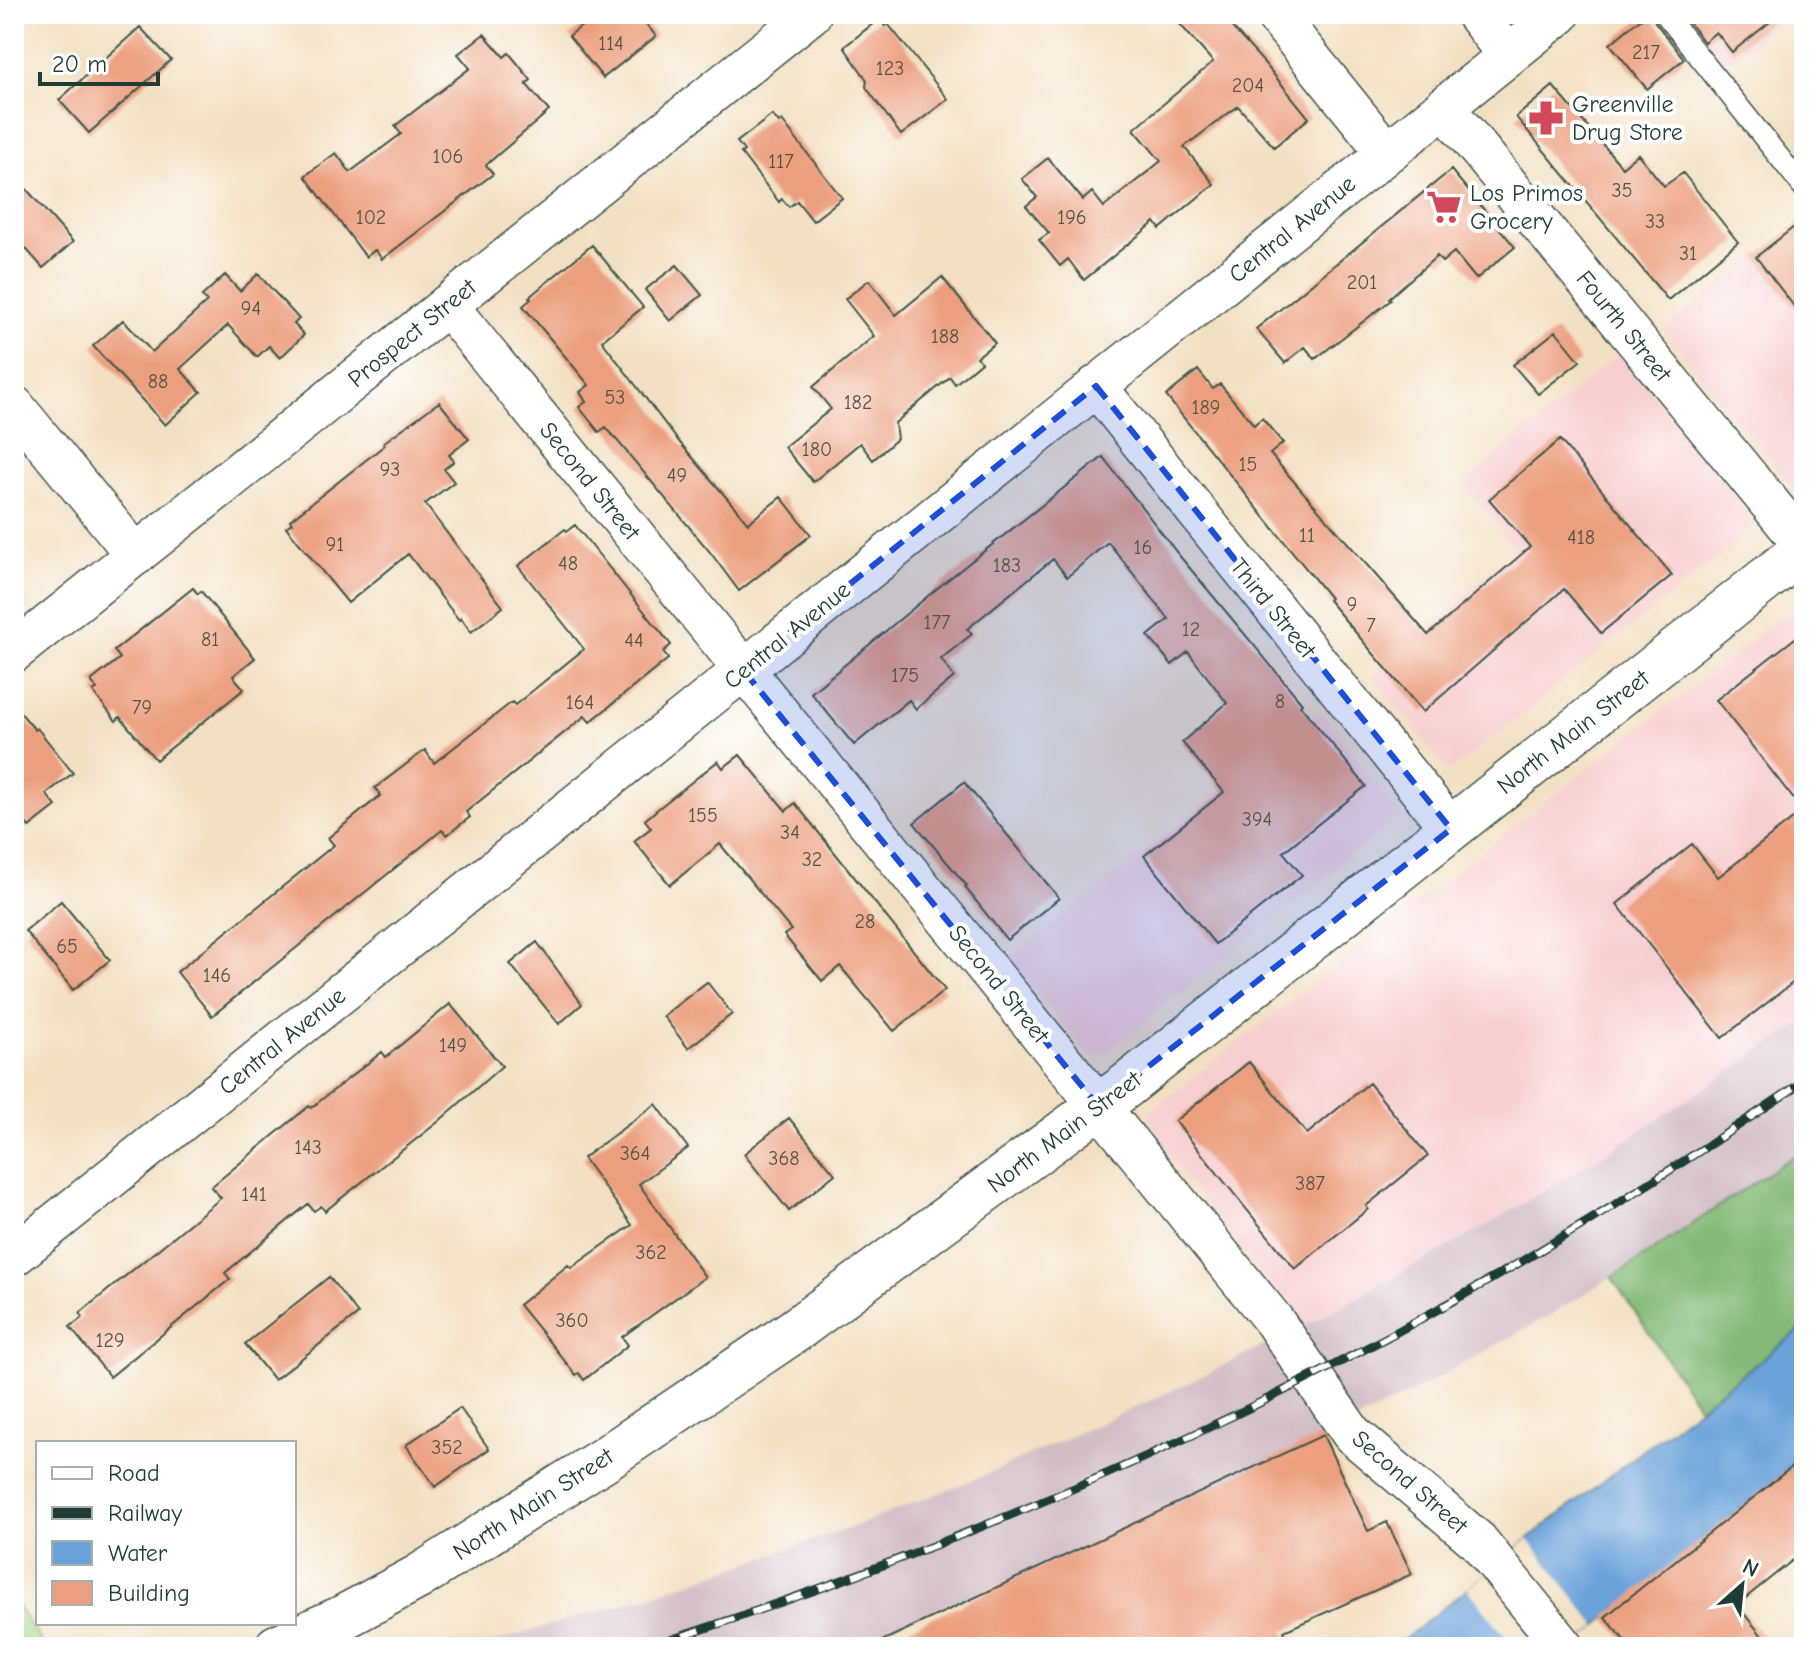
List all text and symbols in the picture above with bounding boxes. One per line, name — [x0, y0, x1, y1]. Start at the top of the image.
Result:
house number: 114 — [598, 32, 624, 55]
scale bar — [40, 36, 158, 86]
house number: 217 — [1632, 41, 1660, 64]
text: 20 m — [52, 50, 107, 78]
house number: 123 — [876, 57, 904, 80]
house number: 204 — [1232, 74, 1264, 97]
place label: Greenville Drug Store — [1572, 90, 1683, 146]
pharmacy icon: Greenville Drug Store — [1527, 99, 1565, 137]
house number: 106 — [433, 145, 463, 168]
house number: 117 — [768, 150, 794, 173]
street label: Central Avenue — [1223, 169, 1361, 289]
place label: Los Primos Grocery — [1470, 179, 1583, 235]
house number: 35 — [1612, 179, 1632, 202]
supermarket icon: Los Primos Grocery — [1425, 188, 1463, 226]
house number: 102 — [356, 206, 386, 229]
house number: 196 — [1057, 206, 1087, 229]
house number: 33 — [1645, 210, 1665, 233]
house number: 31 — [1679, 242, 1697, 265]
street label: Fourth Street — [1571, 265, 1678, 388]
house number: 201 — [1347, 271, 1377, 294]
street label: Prospect Street — [342, 272, 482, 393]
house number: 94 — [241, 297, 261, 320]
house number: 188 — [931, 325, 959, 348]
house number: 88 — [148, 370, 168, 393]
house number: 53 — [605, 386, 625, 409]
house number: 182 — [844, 391, 872, 414]
house number: 189 — [1192, 396, 1220, 419]
street label: Second Street — [534, 416, 647, 547]
house number: 180 — [802, 438, 832, 461]
house number: 15 — [1239, 453, 1257, 476]
house number: 93 — [380, 458, 400, 481]
house number: 49 — [667, 464, 687, 487]
house number: 11 — [1299, 524, 1315, 547]
house number: 418 — [1567, 526, 1595, 549]
house number: 91 — [326, 533, 344, 556]
house number: 16 — [1134, 536, 1152, 559]
house number: 48 — [558, 552, 578, 575]
street label: Third Street — [1224, 552, 1323, 665]
house number: 183 — [993, 554, 1021, 577]
street label: Central Avenue — [718, 575, 856, 695]
house number: 9 — [1347, 593, 1357, 616]
house number: 177 — [924, 611, 951, 634]
house number: 7 — [1366, 614, 1376, 637]
house number: 12 — [1182, 618, 1200, 641]
house number: 81 — [201, 628, 219, 651]
house number: 44 — [624, 629, 644, 652]
street label: North Main Street — [1491, 663, 1655, 800]
house number: 175 — [891, 664, 919, 687]
house number: 8 — [1275, 690, 1285, 713]
house number: 164 — [566, 691, 594, 714]
house number: 79 — [132, 696, 152, 719]
house number: 155 — [688, 804, 718, 827]
house number: 394 — [1242, 808, 1272, 831]
house number: 34 — [780, 821, 800, 844]
house number: 32 — [802, 848, 822, 871]
house number: 28 — [855, 910, 875, 933]
street label: Second Street — [943, 919, 1056, 1050]
house number: 65 — [56, 935, 78, 958]
house number: 146 — [203, 964, 231, 987]
street label: Central Avenue — [213, 981, 351, 1101]
house number: 149 — [439, 1034, 467, 1057]
street label: North Main Street — [982, 1064, 1147, 1199]
house number: 143 — [294, 1136, 322, 1159]
house number: 364 — [620, 1142, 650, 1165]
house number: 368 — [768, 1147, 800, 1170]
house number: 387 — [1295, 1172, 1325, 1195]
house number: 141 — [241, 1183, 267, 1206]
house number: 362 — [635, 1241, 667, 1264]
house number: 360 — [555, 1309, 589, 1332]
house number: 129 — [96, 1329, 125, 1352]
street label: Second Street — [1347, 1424, 1474, 1540]
house number: 352 — [431, 1436, 463, 1459]
legend — [36, 1441, 296, 1625]
street label: North Main Street — [448, 1441, 619, 1566]
text: Road — [108, 1459, 160, 1487]
text: Railway — [108, 1499, 182, 1527]
text: Water — [108, 1539, 168, 1567]
north arrow — [1702, 1545, 1782, 1625]
text: N — [1738, 1553, 1763, 1583]
text: Building — [108, 1579, 190, 1607]

